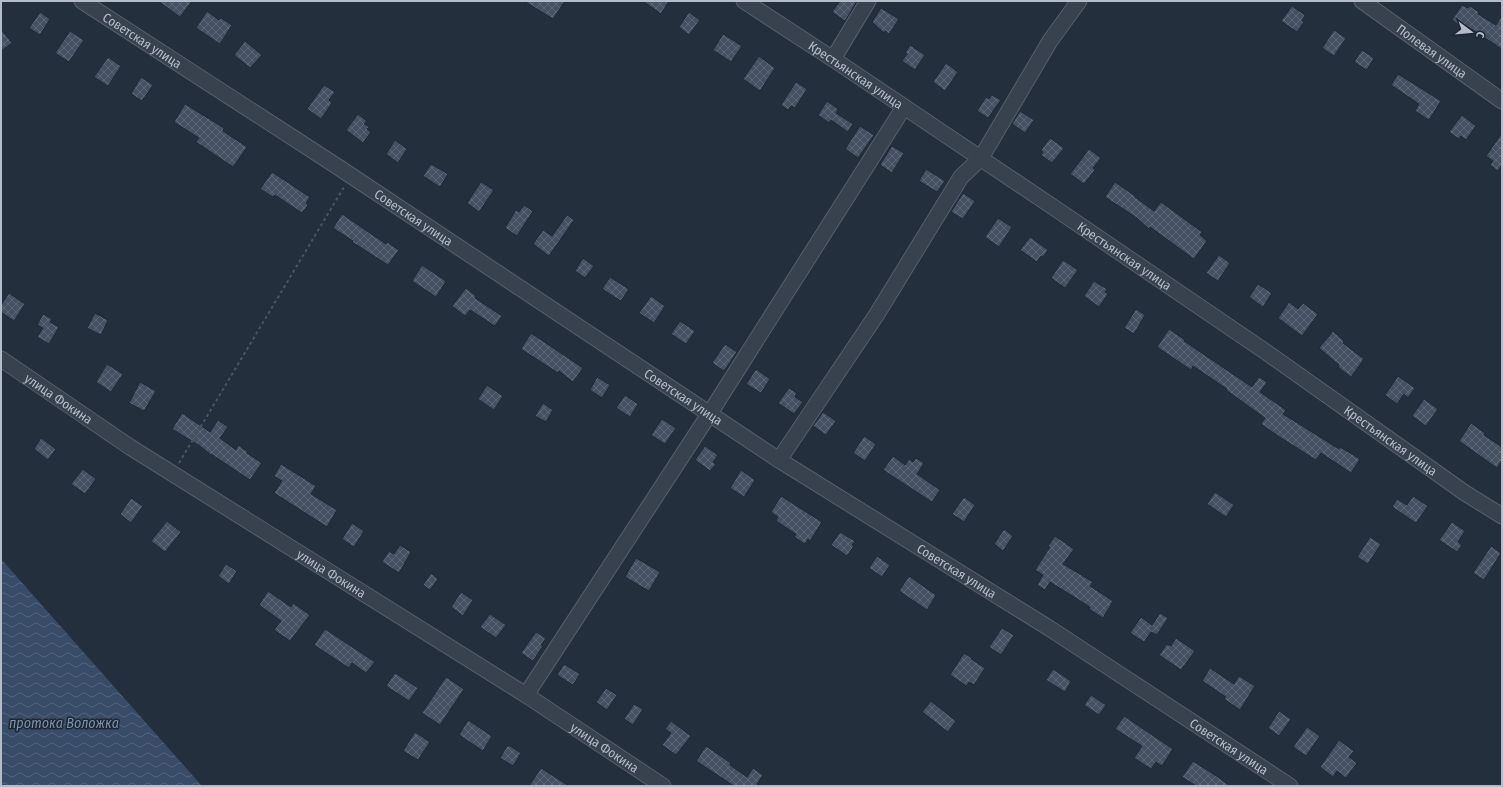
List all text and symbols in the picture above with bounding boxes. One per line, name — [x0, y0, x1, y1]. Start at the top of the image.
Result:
street label: Советская улица — [100, 9, 185, 71]
north arrow — [1451, 12, 1491, 52]
street label: Полевая улица — [1394, 21, 1470, 81]
text: С — [1473, 30, 1487, 39]
street label: Крестьянская улица — [806, 38, 906, 112]
street label: Советская улица — [372, 186, 456, 249]
street label: Крестьянская улица — [1075, 218, 1175, 293]
street label: Советская улица — [642, 365, 726, 428]
street label: улица Фокина — [22, 370, 95, 427]
street label: Крестьянская улица — [1341, 402, 1440, 478]
street label: Советская улица — [914, 540, 999, 601]
street label: улица Фокина — [294, 546, 369, 600]
water label: протока Воложка — [9, 715, 119, 732]
street label: Советская улица — [1187, 715, 1271, 777]
street label: улица Фокина — [568, 719, 642, 775]

